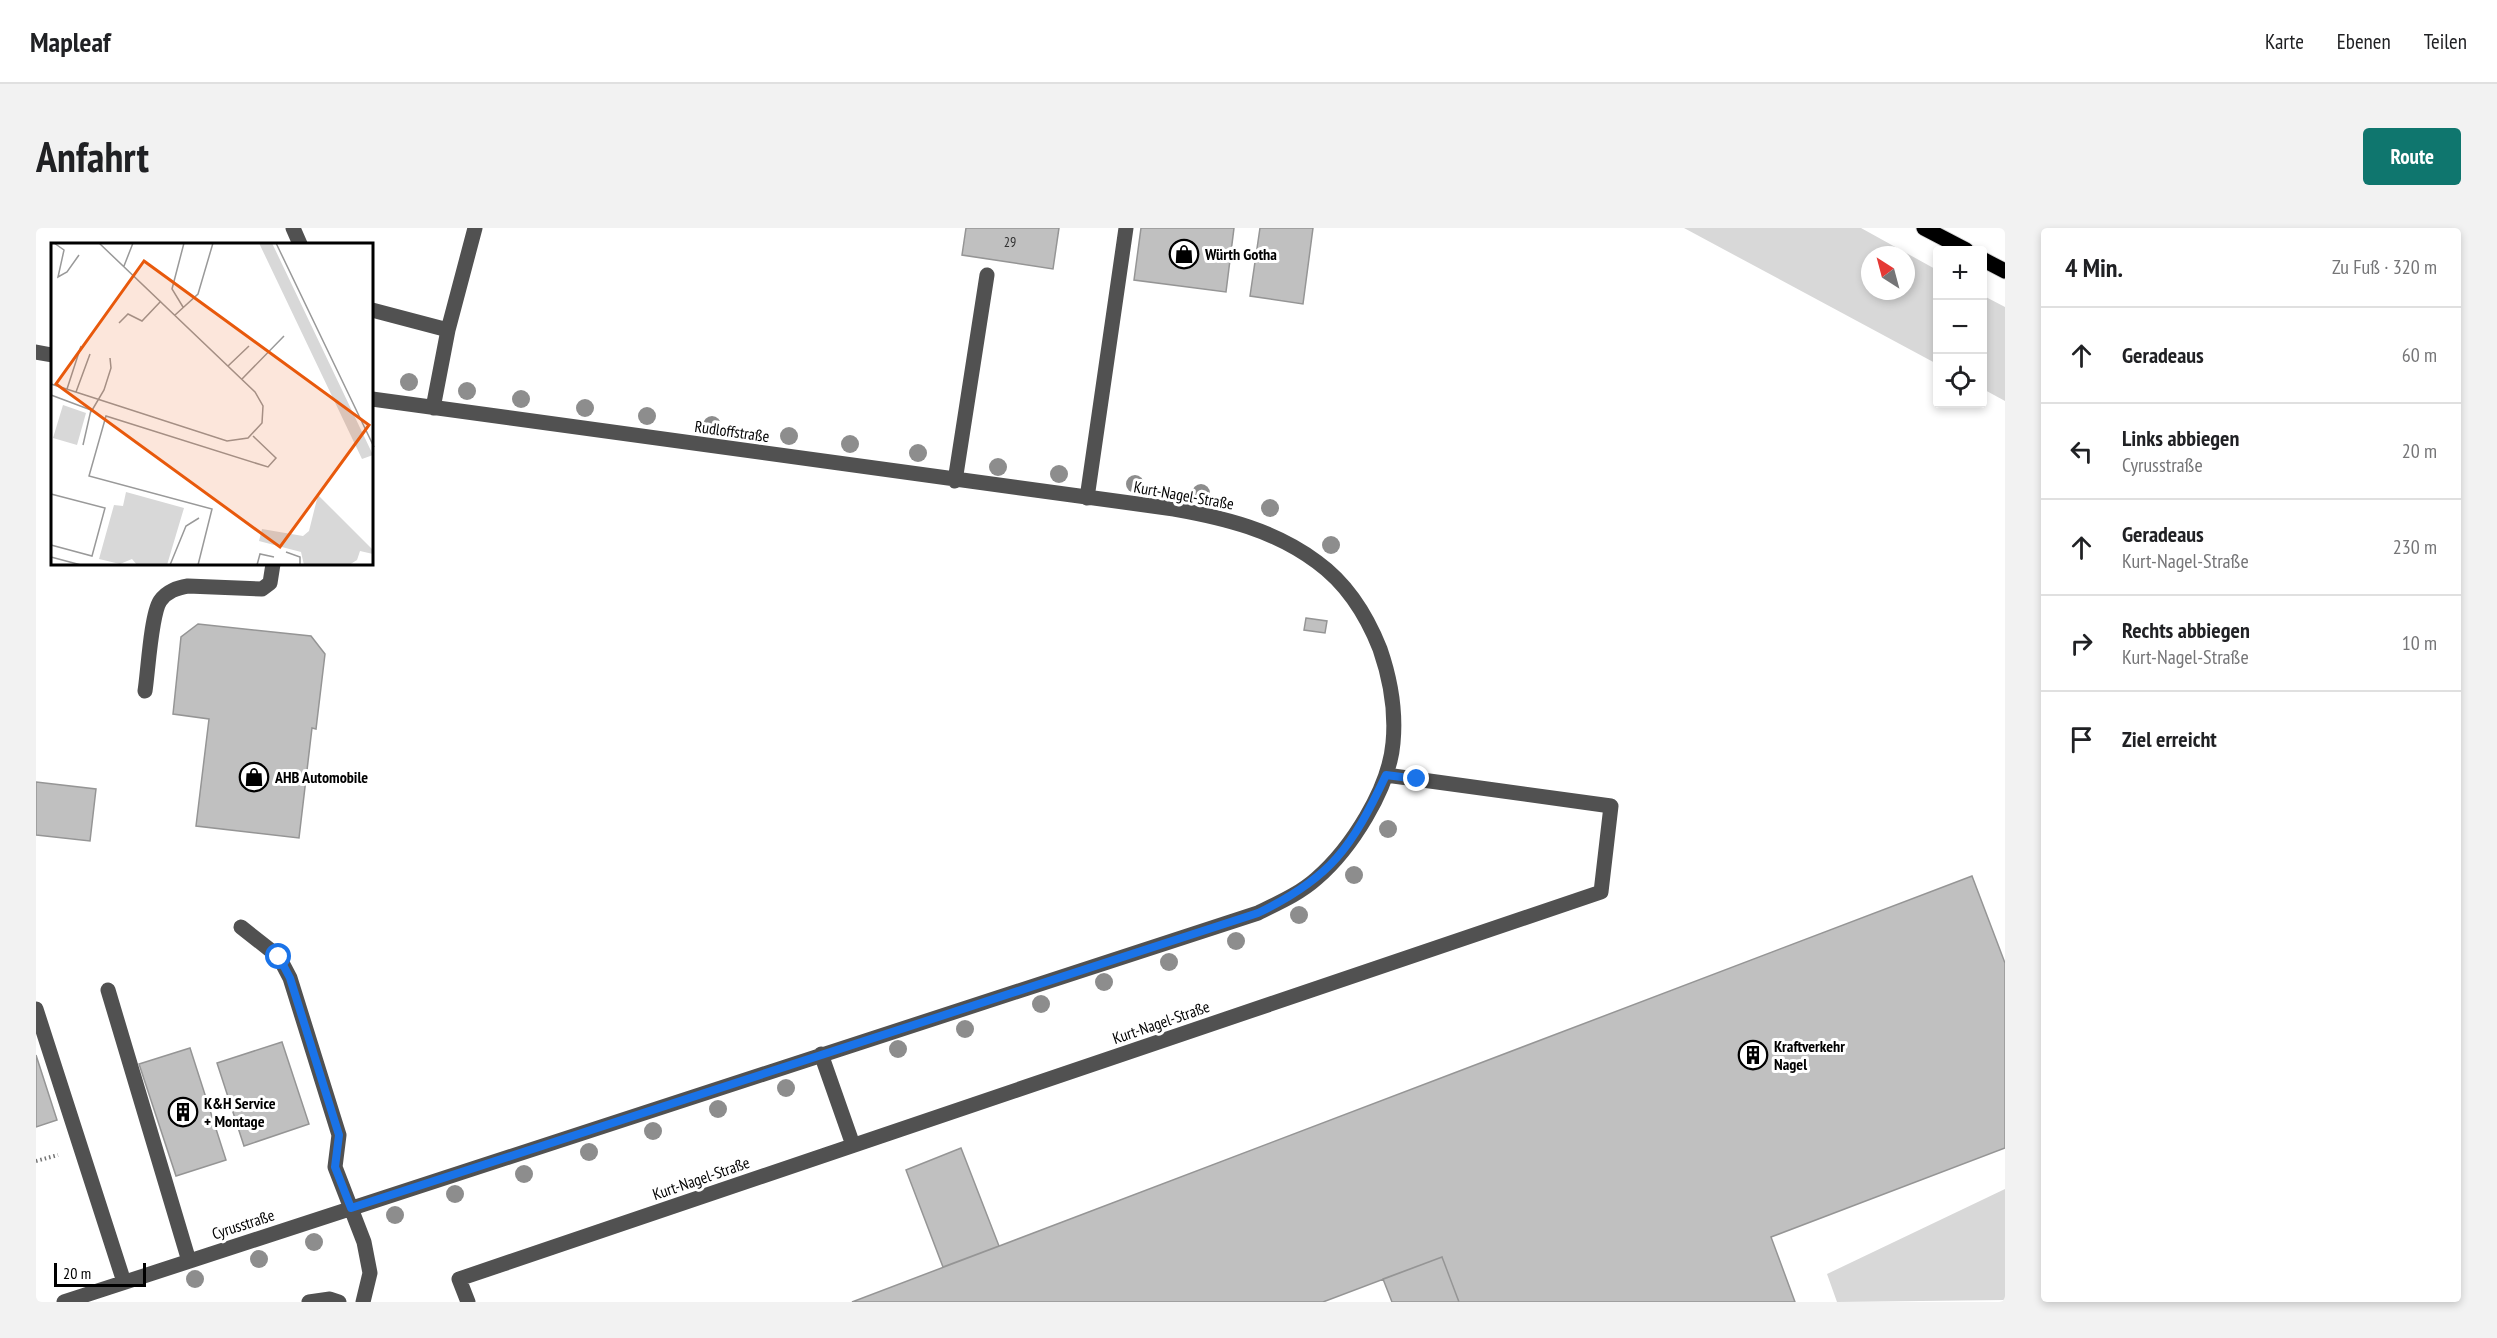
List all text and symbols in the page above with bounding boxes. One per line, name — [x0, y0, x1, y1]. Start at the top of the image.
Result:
text: Mapleaf — [30, 23, 111, 60]
text: Karte — [2265, 28, 2304, 55]
text: Ebenen — [2337, 28, 2391, 55]
text: Teilen — [2424, 28, 2467, 55]
button: Route — [2363, 128, 2461, 185]
text: Anfahrt — [36, 129, 149, 184]
house number: 29 — [1004, 233, 1016, 251]
shop icon: Würth Gotha — [1168, 238, 1200, 270]
inset map — [51, 243, 374, 566]
place label: Würth Gotha — [1204, 244, 1277, 264]
north arrow — [1861, 246, 1915, 300]
map controls — [1933, 246, 1987, 408]
button: + — [1933, 246, 1987, 300]
text: 4 Min. — [2065, 251, 2123, 284]
text: Zu Fuß · 320 m — [2332, 254, 2437, 280]
button: − — [1933, 300, 1987, 354]
icon: ahead — [2065, 339, 2098, 372]
text: Geradeaus — [2122, 341, 2204, 369]
text: 60 m — [2402, 342, 2437, 368]
button: locate — [1933, 354, 1987, 408]
street label: Rudloffstraße — [693, 416, 771, 446]
text: Links abbiegen — [2122, 424, 2239, 452]
icon: left — [2065, 435, 2098, 468]
text: 20 m — [2402, 438, 2437, 464]
text: Cyrusstraße — [2122, 452, 2203, 478]
street label: Kurt-Nagel-Straße — [1132, 476, 1236, 514]
text: Geradeaus — [2122, 520, 2204, 548]
icon: ahead — [2065, 531, 2098, 564]
text: 230 m — [2393, 534, 2437, 560]
text: Kurt-Nagel-Straße — [2122, 548, 2249, 574]
text: Rechts abbiegen — [2122, 616, 2250, 644]
icon: right — [2065, 627, 2098, 660]
text: 10 m — [2402, 630, 2437, 656]
text: Kurt-Nagel-Straße — [2122, 644, 2249, 670]
icon: arrive — [2065, 723, 2098, 756]
text: Ziel erreicht — [2122, 725, 2217, 753]
shop icon: AHB Automobile — [238, 761, 270, 793]
route end — [1403, 765, 1429, 791]
place label: AHB Automobile — [274, 767, 368, 787]
route start — [265, 943, 291, 969]
street label: Kurt-Nagel-Straße — [1110, 996, 1212, 1048]
place label: Kraftverkehr Nagel — [1774, 1036, 1845, 1074]
building icon: Kraftverkehr Nagel — [1737, 1039, 1769, 1071]
place label: K&H Service + Montage — [204, 1093, 276, 1131]
building icon: K&H Service + Montage — [167, 1096, 199, 1128]
street label: Kurt-Nagel-Straße — [650, 1152, 752, 1204]
street label: Cyrusstraße — [209, 1205, 277, 1243]
scale bar — [54, 1260, 146, 1288]
text: 20 m — [63, 1263, 91, 1283]

